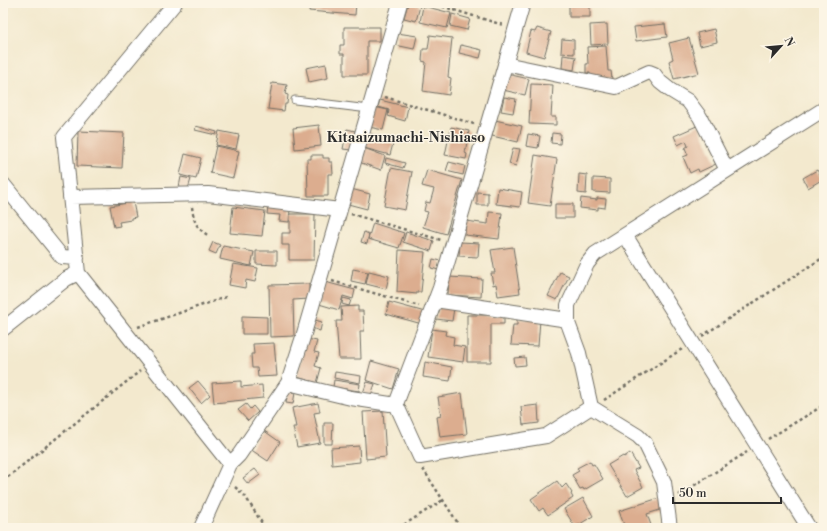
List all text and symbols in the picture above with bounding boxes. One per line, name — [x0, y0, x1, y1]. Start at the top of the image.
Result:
north arrow — [761, 26, 801, 66]
text: N — [781, 35, 797, 49]
district label: Kitaaizumachi-Nishiaso — [327, 129, 485, 147]
scale bar — [673, 479, 781, 505]
text: 50 m — [679, 486, 707, 501]

